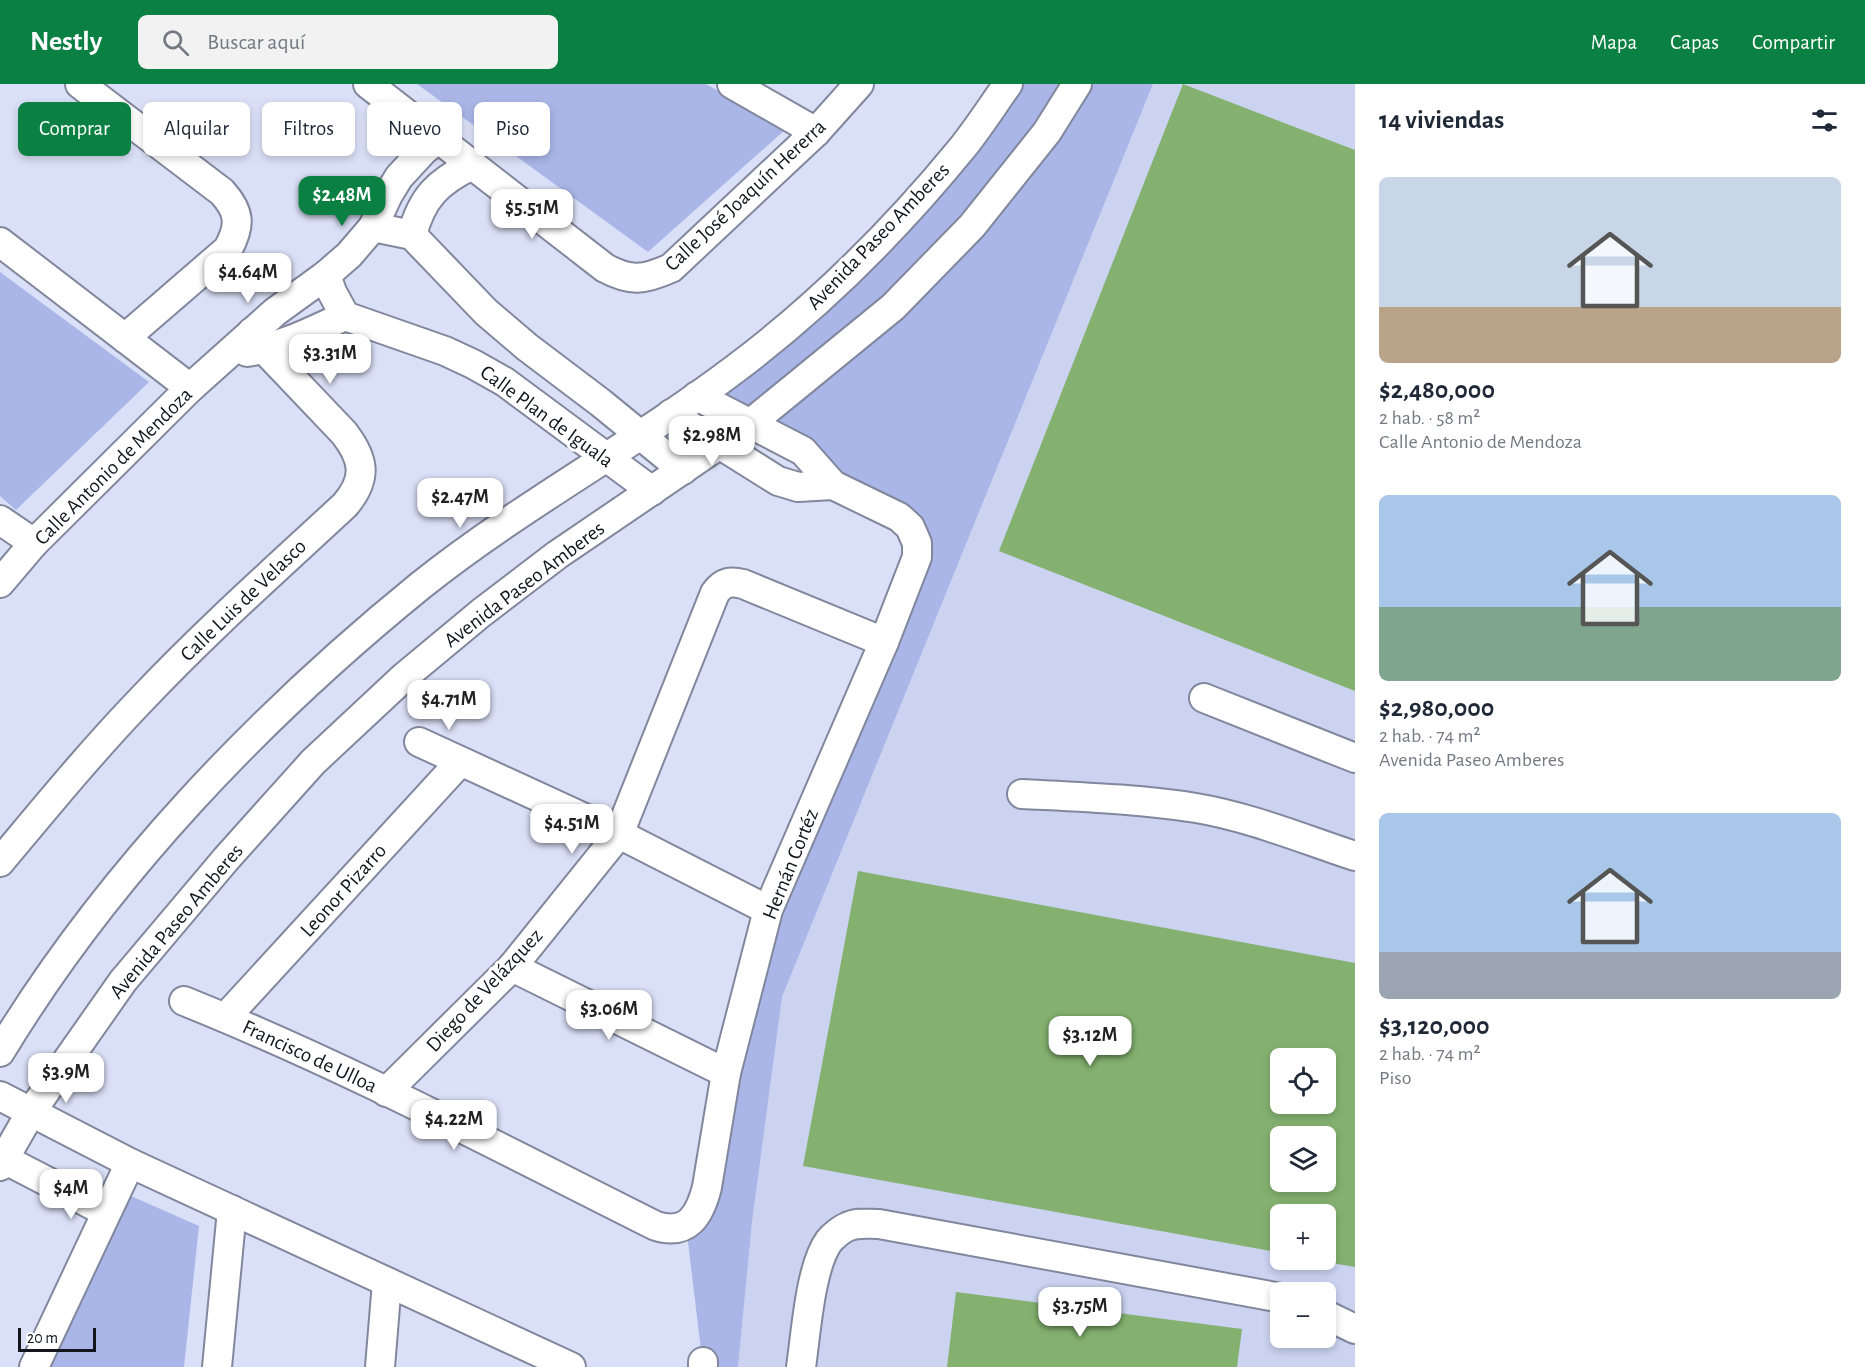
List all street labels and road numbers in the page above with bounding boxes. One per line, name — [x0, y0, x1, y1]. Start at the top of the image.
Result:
street label: Calle José Joaquín Hererra — [661, 115, 830, 275]
street label: Avenida Paseo Amberes — [803, 159, 954, 314]
street label: Calle Plan de Iguala — [476, 361, 617, 472]
street label: Calle Antonio de Mendoza — [31, 383, 196, 549]
street label: Avenida Paseo Amberes — [440, 517, 608, 651]
street label: Calle Luis de Velasco — [176, 535, 310, 665]
street label: Hernán Cortéz — [759, 806, 822, 922]
street label: Avenida Paseo Amberes — [106, 840, 247, 1003]
street label: Leonor Pizarro — [296, 840, 390, 941]
street label: Diego de Velázquez — [422, 925, 547, 1056]
street label: Francisco de Ulloa — [239, 1016, 380, 1097]

